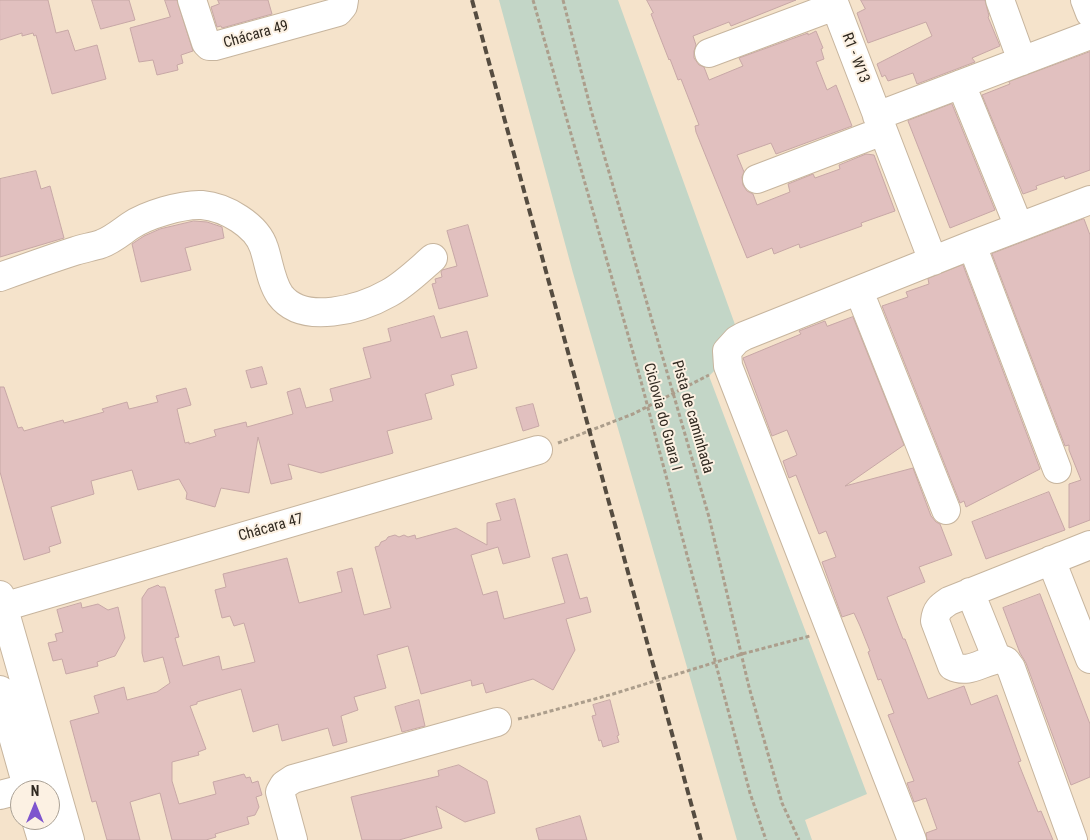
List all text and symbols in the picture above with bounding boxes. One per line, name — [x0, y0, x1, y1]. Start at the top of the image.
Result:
street label: Chácara 49 — [221, 17, 291, 53]
street label: R1 - W13 — [837, 30, 873, 86]
street label: Pista de caminhada — [667, 358, 717, 476]
street label: Ciclovia do Guara I — [639, 361, 685, 473]
street label: Chácara 47 — [236, 510, 306, 546]
north arrow — [10, 780, 60, 830]
text: N — [31, 783, 39, 799]

